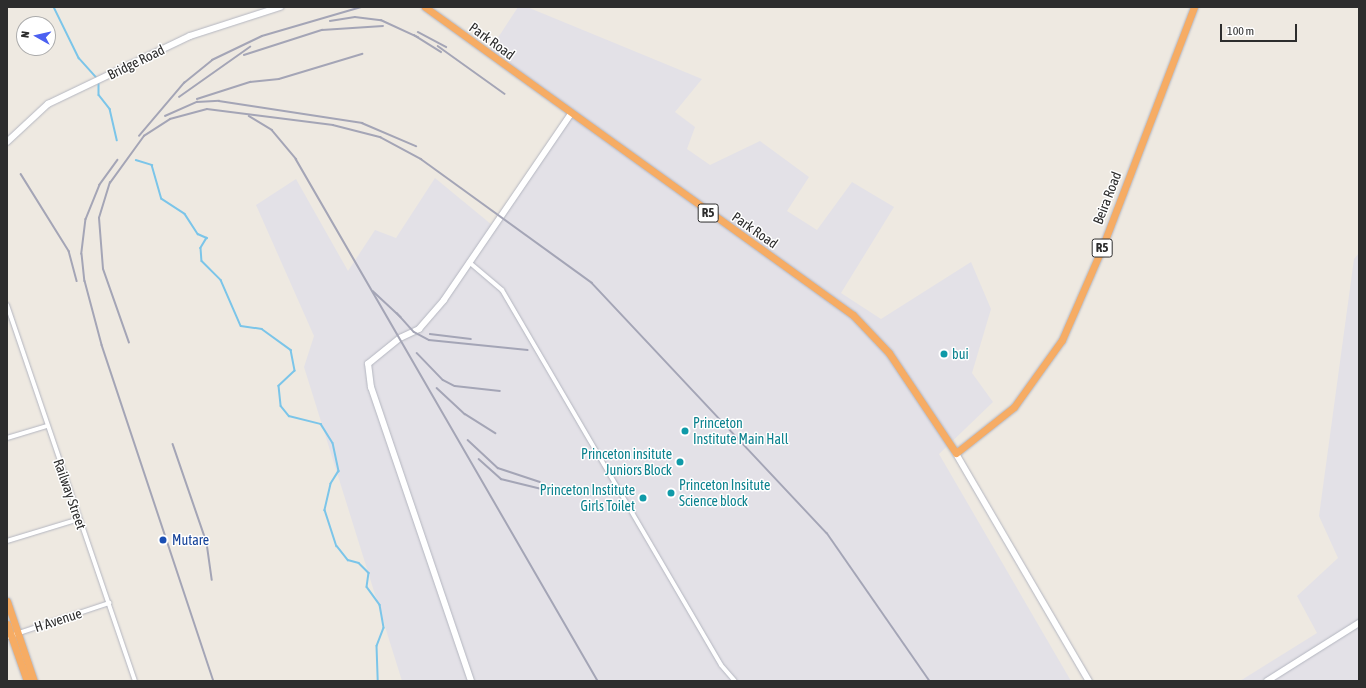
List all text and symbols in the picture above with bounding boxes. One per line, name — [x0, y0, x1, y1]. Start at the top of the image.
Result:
north arrow — [16, 16, 56, 56]
scale bar — [1222, 16, 1299, 42]
street label: Park Road — [466, 19, 518, 63]
text: 100 m — [1227, 24, 1254, 38]
text: N — [19, 30, 32, 39]
street label: Bridge Road — [105, 41, 167, 83]
street label: Beira Road — [1089, 169, 1125, 227]
road number: R5 — [697, 202, 719, 224]
street label: Park Road — [729, 208, 781, 252]
road number: R5 — [1091, 237, 1113, 259]
place label: bui — [952, 346, 969, 362]
marker: bui — [939, 349, 949, 359]
place label: Princeton Institute Main Hall — [693, 415, 788, 448]
marker: Princeton Institute Main Hall — [680, 426, 690, 436]
place label: Princeton insitute Juniors Block — [581, 446, 672, 478]
street label: Railway Street — [50, 457, 90, 531]
marker: Princeton insitute Juniors Block — [675, 457, 685, 467]
place label: Princeton Insitute Science block — [679, 477, 770, 510]
place label: Princeton Institute Girls Toilet — [540, 482, 635, 514]
marker: Princeton Insitute Science block — [666, 488, 676, 498]
marker: Princeton Institute Girls Toilet — [638, 493, 648, 503]
place label: Mutare — [172, 532, 209, 548]
marker: Mutare — [157, 534, 169, 546]
street label: H Avenue — [32, 604, 84, 636]

